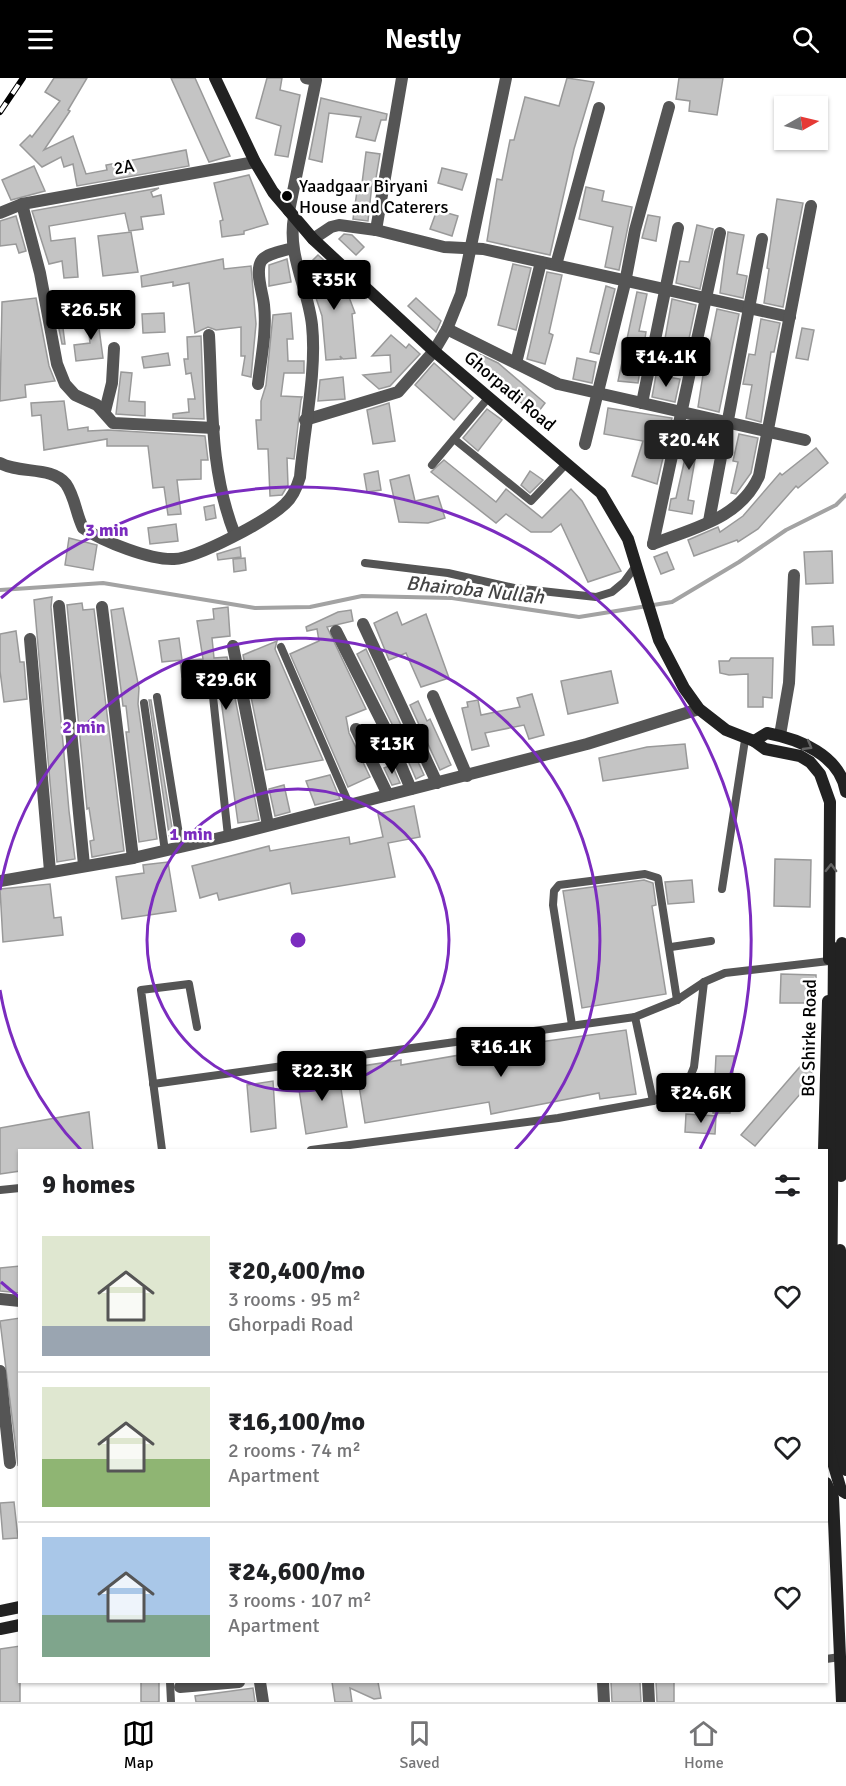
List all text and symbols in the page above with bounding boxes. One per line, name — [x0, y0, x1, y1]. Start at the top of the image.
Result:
icon: menu — [24, 23, 57, 56]
text: Nestly — [385, 23, 461, 56]
icon: search — [789, 23, 822, 56]
north arrow — [774, 96, 828, 150]
map controls — [774, 96, 828, 150]
street label: 2A — [112, 155, 136, 179]
place label: Yaadgaar Biryani House and Caterers — [299, 175, 448, 218]
marker: Yaadgaar Biryani House and Caterers — [280, 189, 294, 203]
pin: ₹35K — [298, 260, 370, 311]
text: ₹35K — [312, 267, 356, 292]
pin: ₹26.5K — [42, 290, 140, 341]
text: ₹26.5K — [60, 297, 122, 322]
pin: ₹14.1K — [617, 337, 715, 388]
text: ₹14.1K — [635, 344, 697, 369]
street label: Ghorpadi Road — [460, 346, 560, 436]
pin: ₹20.4K — [640, 420, 738, 471]
text: ₹20.4K — [658, 427, 720, 452]
text: 3 min — [85, 519, 129, 541]
water label: Bhairoba Nullah — [405, 570, 546, 610]
pin: ₹29.6K — [177, 660, 275, 711]
text: ₹29.6K — [195, 667, 257, 692]
text: 2 min — [62, 716, 106, 738]
pin: ₹13K — [356, 724, 428, 775]
text: ₹13K — [370, 731, 414, 756]
one-way arrow — [802, 739, 812, 750]
text: 1 min — [169, 823, 213, 845]
one-way arrow — [825, 863, 837, 872]
centre of rings — [288, 930, 308, 950]
street label: BG Shirke Road — [797, 979, 821, 1097]
pin: ₹16.1K — [452, 1027, 550, 1078]
text: ₹16.1K — [470, 1034, 532, 1059]
pin: ₹22.3K — [273, 1051, 371, 1102]
text: ₹22.3K — [291, 1058, 353, 1083]
pin: ₹24.6K — [652, 1073, 750, 1124]
text: ₹24.6K — [670, 1080, 732, 1105]
text: 9 homes — [42, 1169, 135, 1201]
icon: filters — [771, 1169, 804, 1202]
text: ₹20,400/mo — [228, 1255, 365, 1287]
icon: home — [90, 1260, 162, 1332]
icon: heart — [771, 1280, 804, 1313]
text: 3 rooms · 95 m² — [228, 1287, 361, 1312]
text: Ghorpadi Road — [228, 1312, 353, 1337]
text: ₹16,100/mo — [228, 1406, 365, 1438]
icon: home — [90, 1411, 162, 1483]
icon: heart — [771, 1431, 804, 1464]
text: 2 rooms · 74 m² — [228, 1438, 361, 1463]
text: Apartment — [228, 1463, 320, 1488]
text: ₹24,600/mo — [228, 1556, 365, 1588]
icon: home — [90, 1561, 162, 1633]
icon: heart — [771, 1581, 804, 1614]
text: 3 rooms · 107 m² — [228, 1588, 372, 1613]
text: Apartment — [228, 1613, 320, 1638]
tab: Map — [122, 1717, 155, 1773]
tab: Saved — [399, 1717, 440, 1773]
tab: Home — [684, 1717, 724, 1773]

